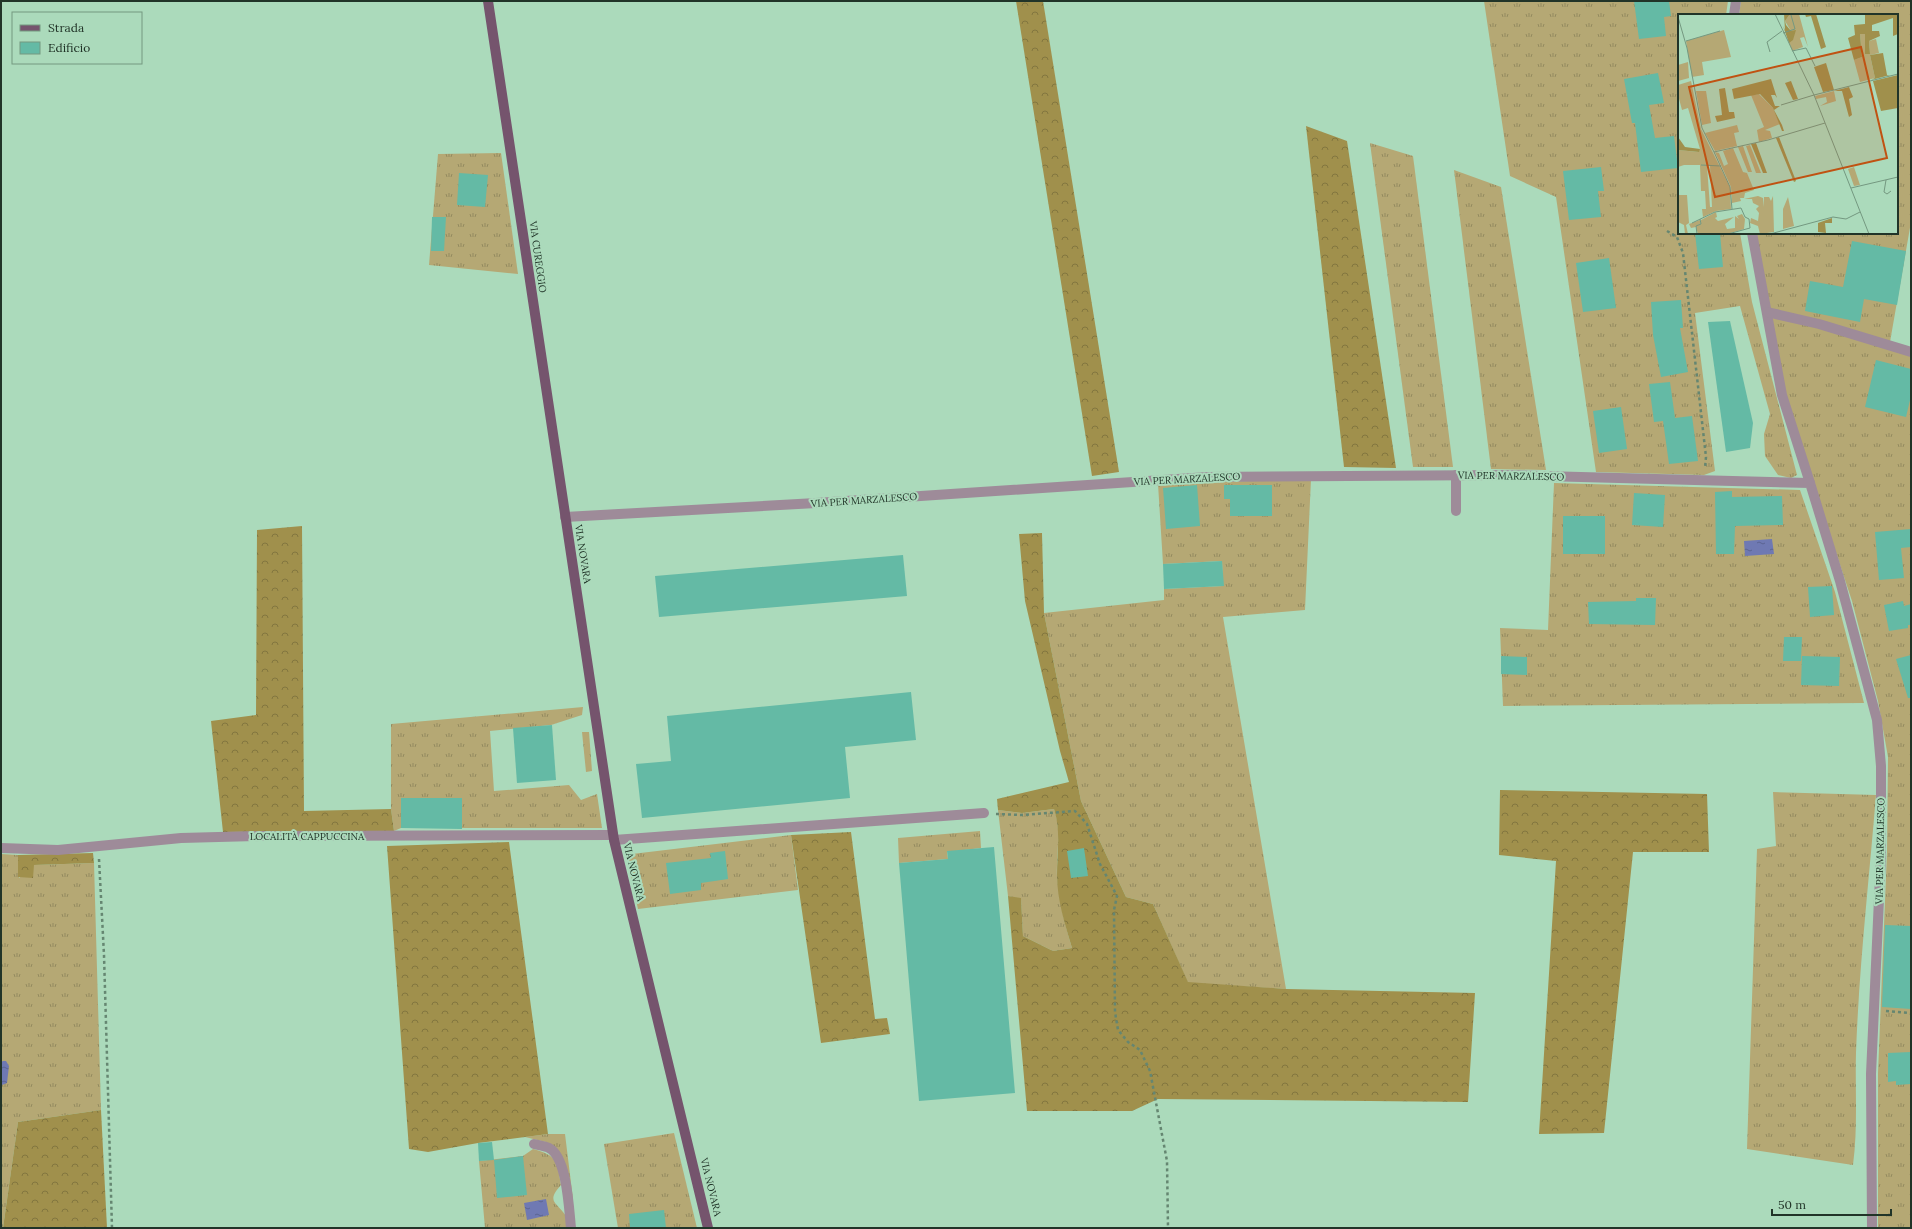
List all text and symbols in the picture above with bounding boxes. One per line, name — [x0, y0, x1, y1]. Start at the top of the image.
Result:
legend — [12, 12, 142, 64]
inset map — [1678, 14, 1898, 234]
text: Strada — [48, 20, 84, 35]
text: Edificio — [48, 40, 90, 55]
street label: VIA CUREGGIO — [526, 219, 549, 294]
street label: VIA PER MARZALESCO — [1457, 469, 1564, 483]
street label: VIA PER MARZALESCO — [1132, 470, 1241, 488]
street label: VIA PER MARZALESCO — [809, 490, 918, 510]
street label: VIA NOVARA — [572, 523, 594, 585]
street label: VIA PER MARZALESCO — [1873, 798, 1887, 905]
street label: LOCALITÀ CAPPUCCINA — [250, 830, 365, 843]
street label: VIA NOVARA — [620, 841, 648, 903]
street label: VIA NOVARA — [697, 1156, 725, 1218]
scale bar — [1772, 1191, 1891, 1217]
text: 50 m — [1778, 1197, 1806, 1212]

